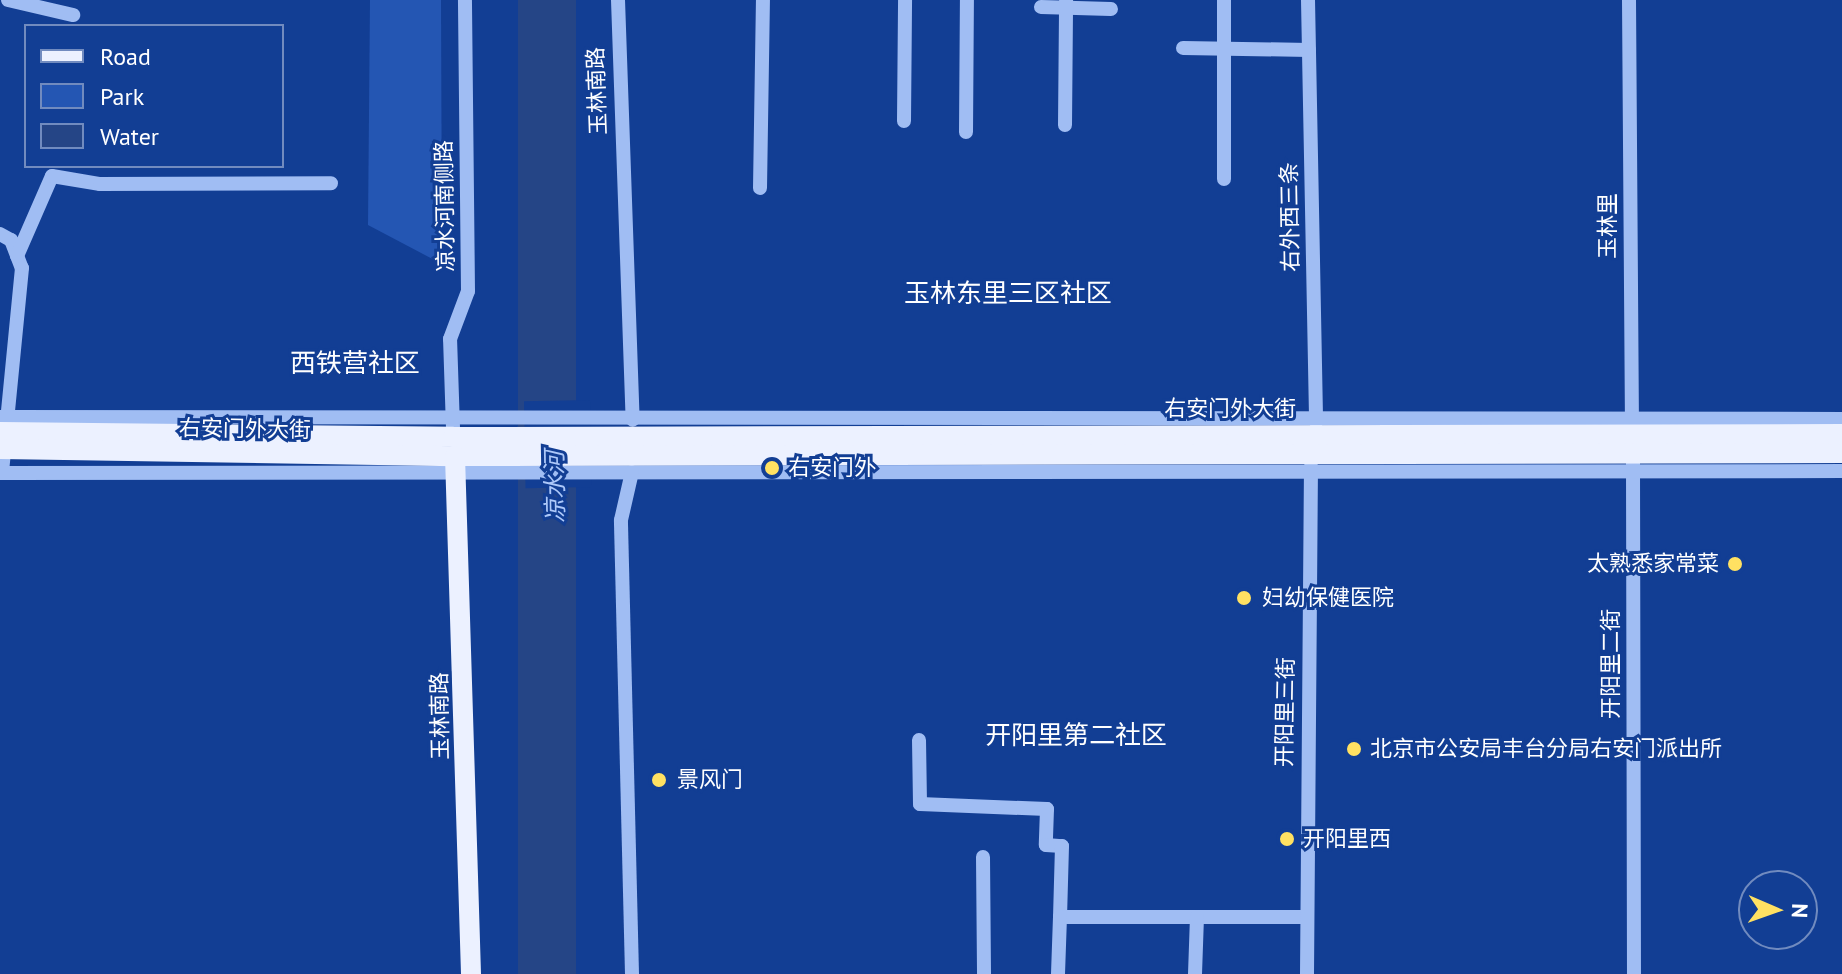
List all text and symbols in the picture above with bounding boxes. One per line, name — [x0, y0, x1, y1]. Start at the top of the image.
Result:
legend — [24, 24, 284, 168]
text: Road — [100, 41, 151, 72]
street label: 玉林南路 — [582, 47, 612, 135]
text: Park — [100, 81, 144, 112]
text: Water — [100, 121, 159, 152]
street label: 凉水河南侧路 — [431, 140, 459, 272]
street label: 右外西三条 — [1276, 162, 1304, 272]
street label: 玉林里 — [1595, 193, 1621, 259]
district label: 玉林东里三区社区 — [904, 277, 1112, 309]
district label: 西铁营社区 — [290, 347, 420, 379]
street label: 右安门外大街 — [1164, 396, 1296, 422]
street label: 右安门外大街 — [179, 415, 311, 443]
water label: 凉水河 — [540, 451, 570, 523]
place label: 右安门外 — [788, 455, 876, 481]
marker: 右安门外 — [763, 459, 781, 477]
place label: 太熟悉家常菜 — [1587, 551, 1719, 577]
marker: 太熟悉家常菜 — [1726, 555, 1744, 573]
place label: 妇幼保健医院 — [1262, 585, 1394, 611]
marker: 妇幼保健医院 — [1233, 587, 1255, 609]
street label: 开阳里二街 — [1598, 609, 1624, 719]
street label: 开阳里三街 — [1271, 657, 1299, 767]
street label: 玉林南路 — [426, 672, 454, 760]
district label: 开阳里第二社区 — [985, 719, 1167, 751]
place label: 北京市公安局丰台分局右安门派出所 — [1370, 736, 1722, 762]
marker: 北京市公安局丰台分局右安门派出所 — [1345, 740, 1363, 758]
place label: 景风门 — [677, 767, 743, 793]
marker: 景风门 — [648, 769, 670, 791]
place label: 开阳里西 — [1303, 826, 1391, 852]
marker: 开阳里西 — [1278, 830, 1296, 848]
north arrow — [1738, 870, 1818, 950]
text: N — [1786, 903, 1814, 918]

